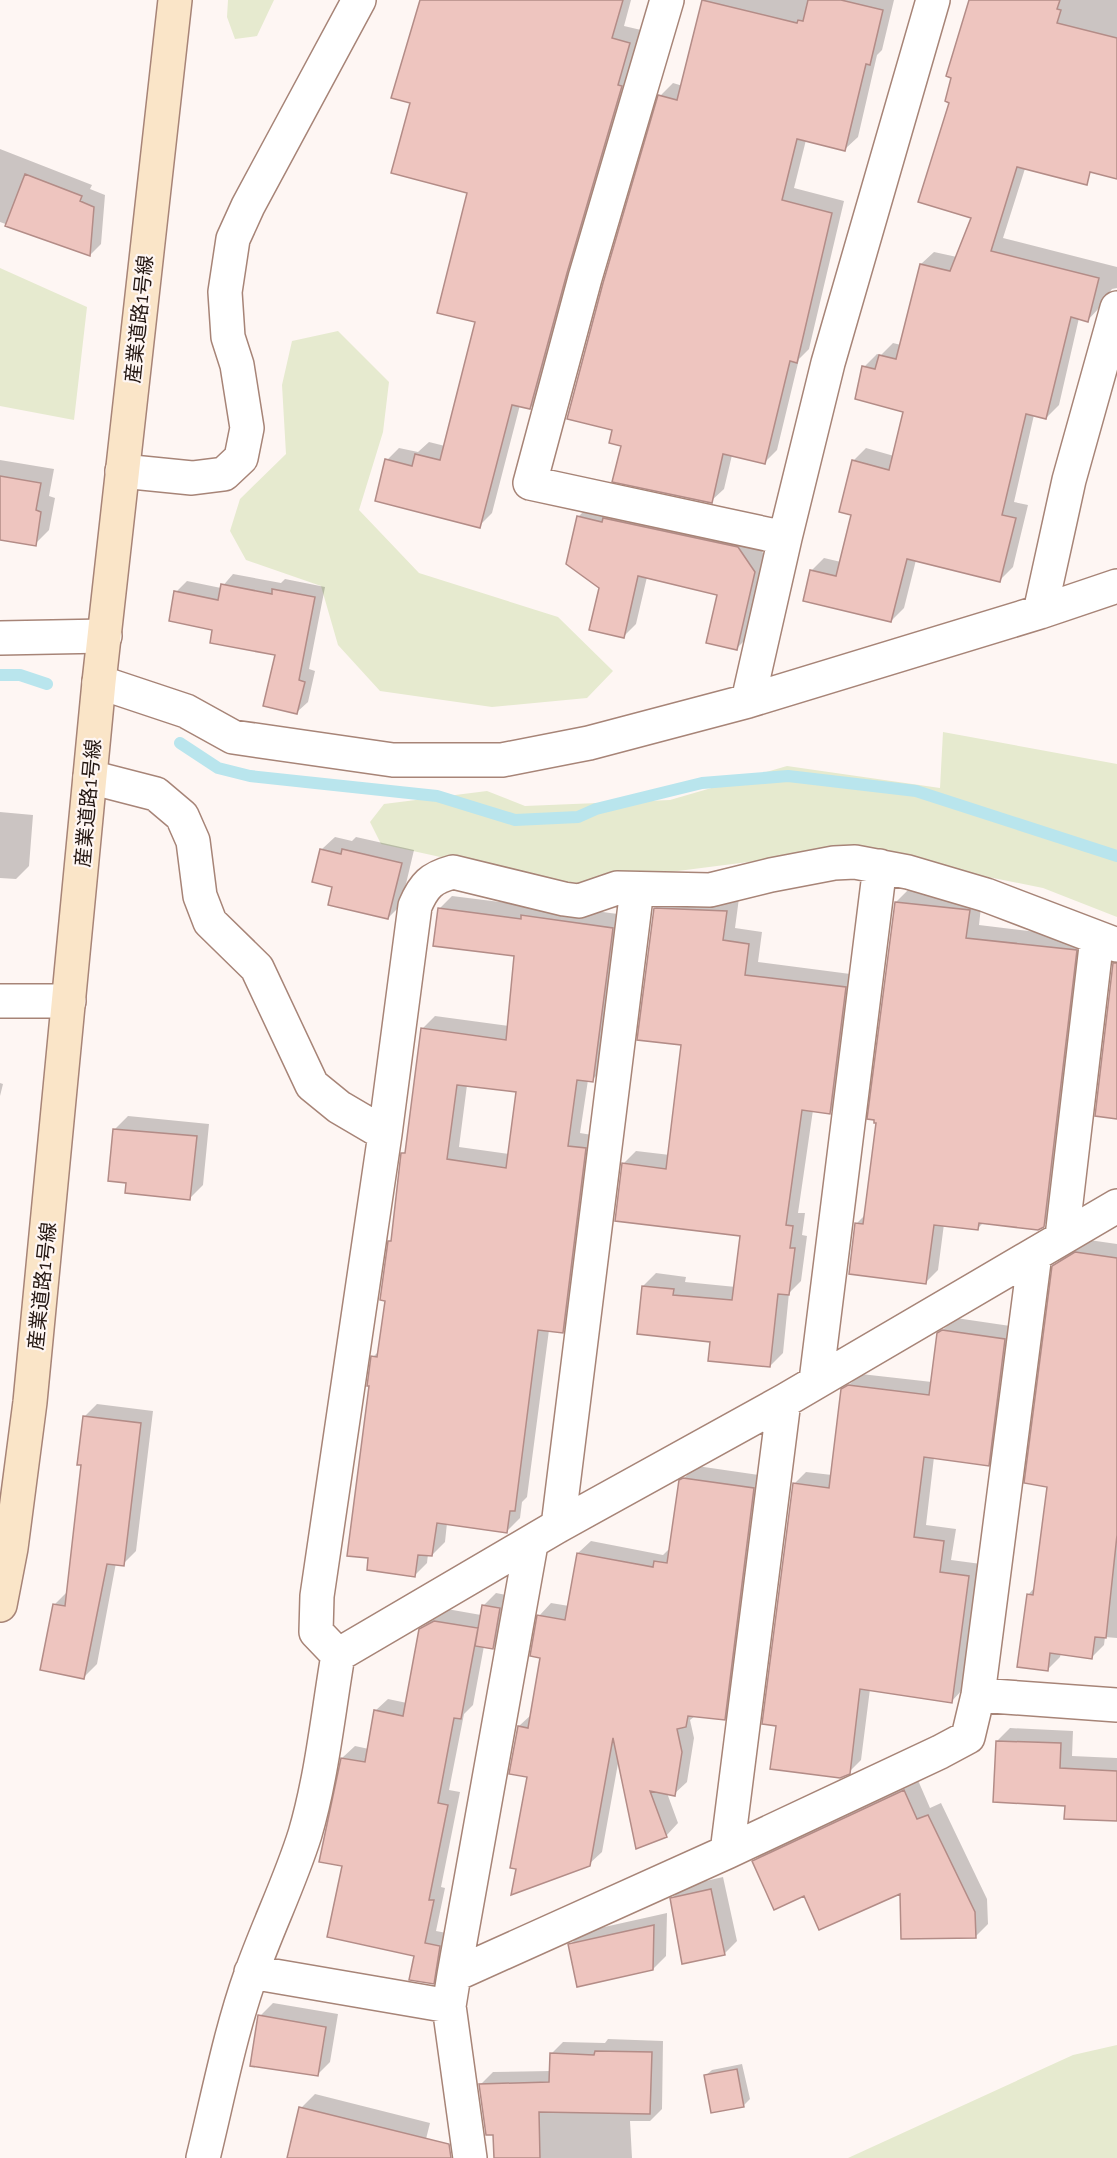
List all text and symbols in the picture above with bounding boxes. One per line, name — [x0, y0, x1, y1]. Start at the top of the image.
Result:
street label: 産業道路1号線 — [120, 254, 158, 384]
street label: 産業道路1号線 — [70, 738, 106, 868]
street label: 産業道路1号線 — [23, 1221, 61, 1351]

